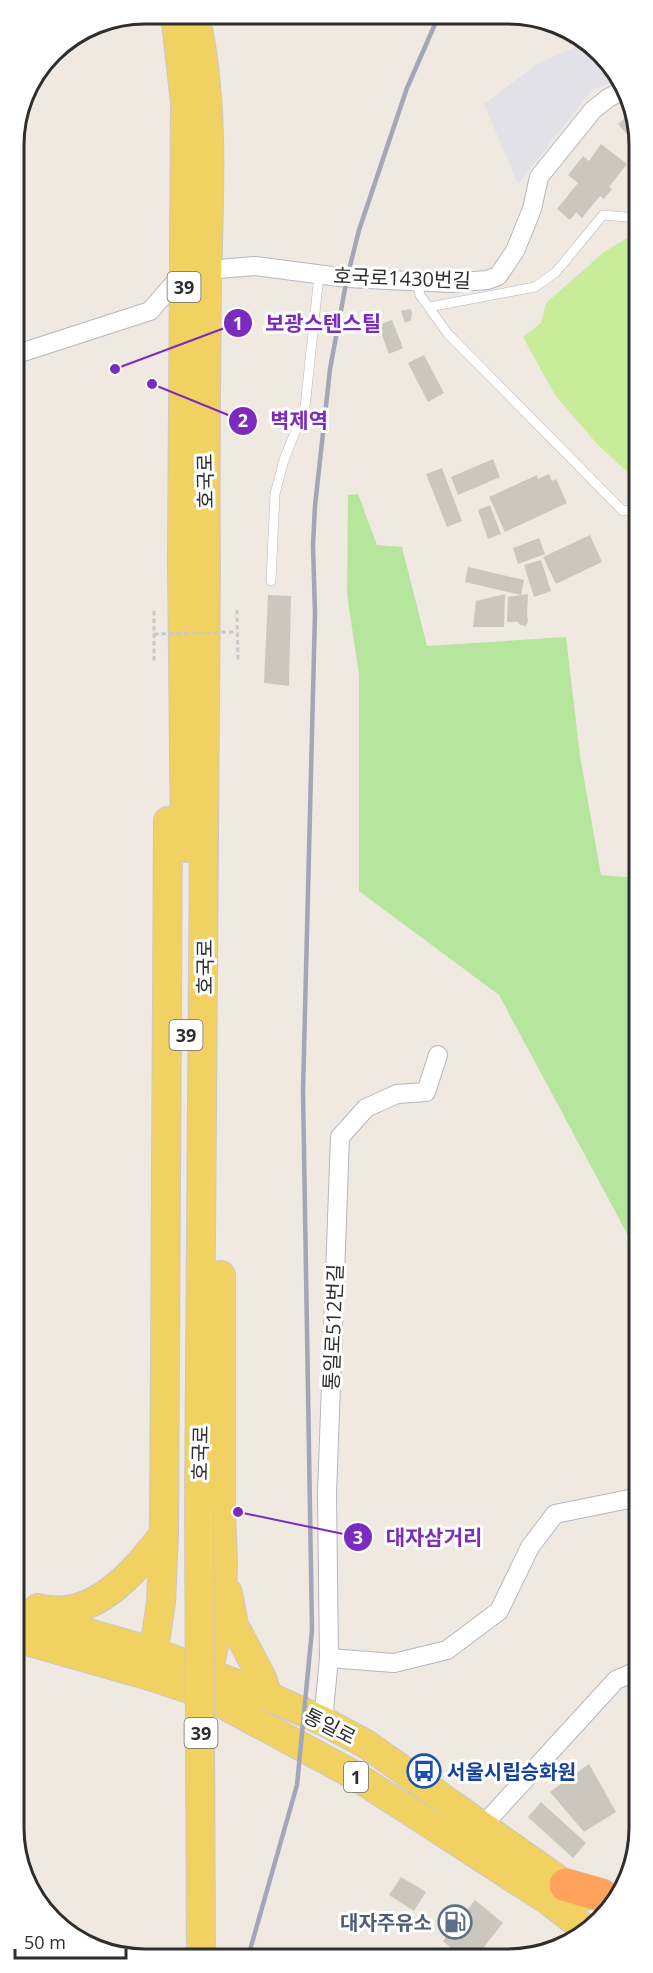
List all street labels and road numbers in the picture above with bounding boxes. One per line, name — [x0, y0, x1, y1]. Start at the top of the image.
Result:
street label: 호국로1430번길 — [333, 262, 471, 294]
road number: 39 — [168, 272, 201, 302]
street label: 호국로 — [191, 453, 219, 509]
street label: 호국로 — [191, 939, 218, 995]
road number: 39 — [170, 1020, 202, 1050]
street label: 통일로512번길 — [317, 1263, 349, 1391]
street label: 호국로 — [186, 1425, 214, 1481]
street label: 통일로 — [299, 1701, 361, 1751]
road number: 39 — [184, 1718, 218, 1748]
road number: 1 — [344, 1762, 368, 1792]

